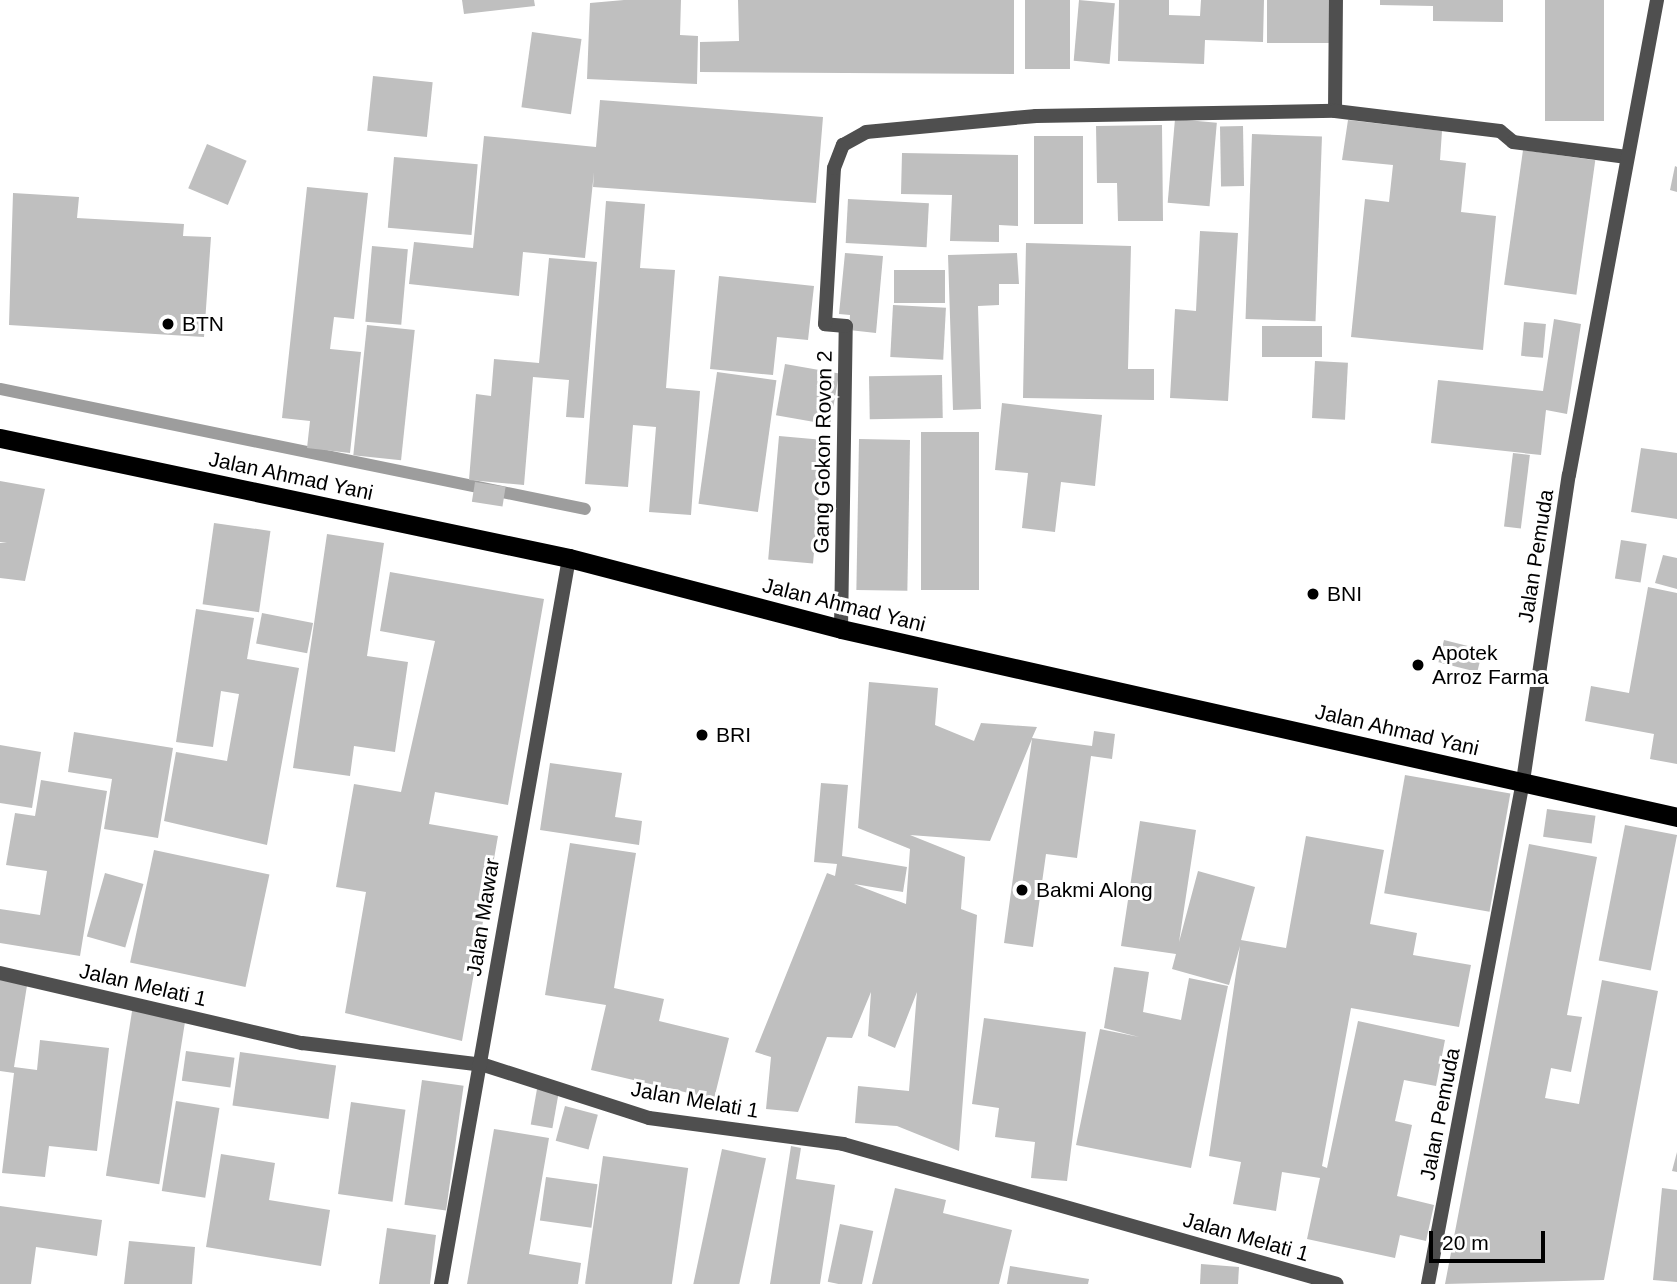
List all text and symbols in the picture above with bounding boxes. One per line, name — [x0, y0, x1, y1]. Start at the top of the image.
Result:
place label: BTN — [182, 311, 224, 337]
marker: BTN — [160, 316, 176, 332]
street label: Gang Gokon Rovon 2 — [809, 350, 837, 554]
street label: Jalan Ahmad Yani — [206, 446, 376, 506]
street label: Jalan Pemuda — [1513, 488, 1559, 624]
street label: Jalan Ahmad Yani — [759, 572, 929, 638]
place label: BNI — [1327, 581, 1362, 607]
marker: BNI — [1305, 586, 1321, 602]
place label: Apotek Arroz Farma — [1432, 640, 1549, 690]
marker: Apotek Arroz Farma — [1410, 657, 1426, 673]
street label: Jalan Ahmad Yani — [1312, 699, 1482, 761]
place label: BRI — [716, 722, 751, 748]
marker: BRI — [694, 727, 710, 743]
street label: Jalan Mawar — [461, 856, 505, 978]
place label: Bakmi Along — [1036, 877, 1154, 903]
marker: Bakmi Along — [1014, 882, 1030, 898]
street label: Jalan Melati 1 — [77, 958, 209, 1012]
street label: Jalan Pemuda — [1415, 1046, 1465, 1182]
street label: Jalan Melati 1 — [629, 1076, 761, 1124]
street label: Jalan Melati 1 — [1180, 1207, 1312, 1267]
scale bar — [1432, 1218, 1548, 1262]
text: 20 m — [1442, 1231, 1489, 1254]

